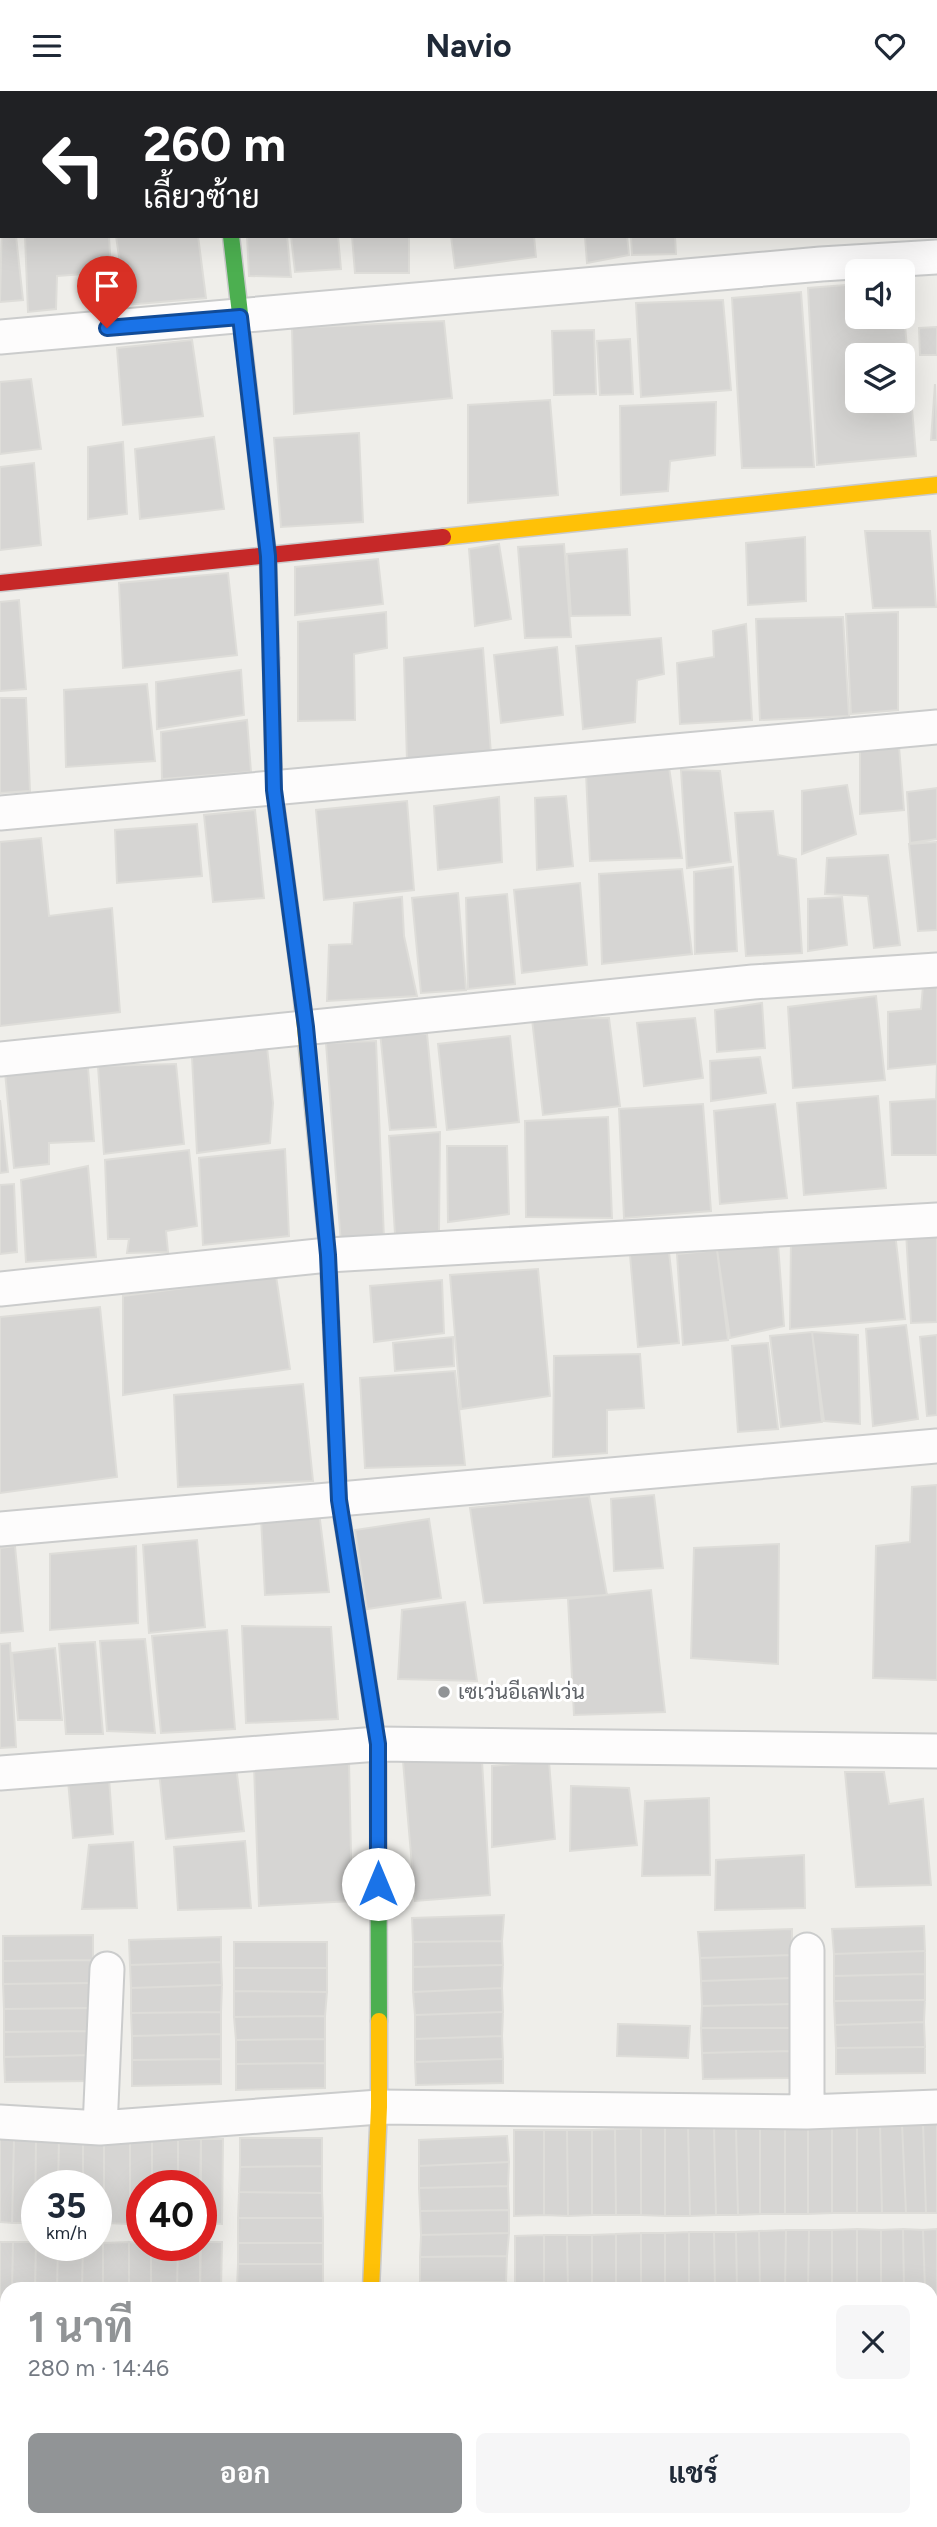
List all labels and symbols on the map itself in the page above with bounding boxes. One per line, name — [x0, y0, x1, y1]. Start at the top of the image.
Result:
pin — [77, 256, 137, 328]
place label: เซเว่นอีเลฟเว่น — [458, 1679, 585, 1704]
marker: เซเว่นอีเลฟเว่น — [436, 1684, 452, 1700]
position arrow — [341, 1847, 415, 1921]
speed limit sign: 40 — [126, 2170, 217, 2261]

